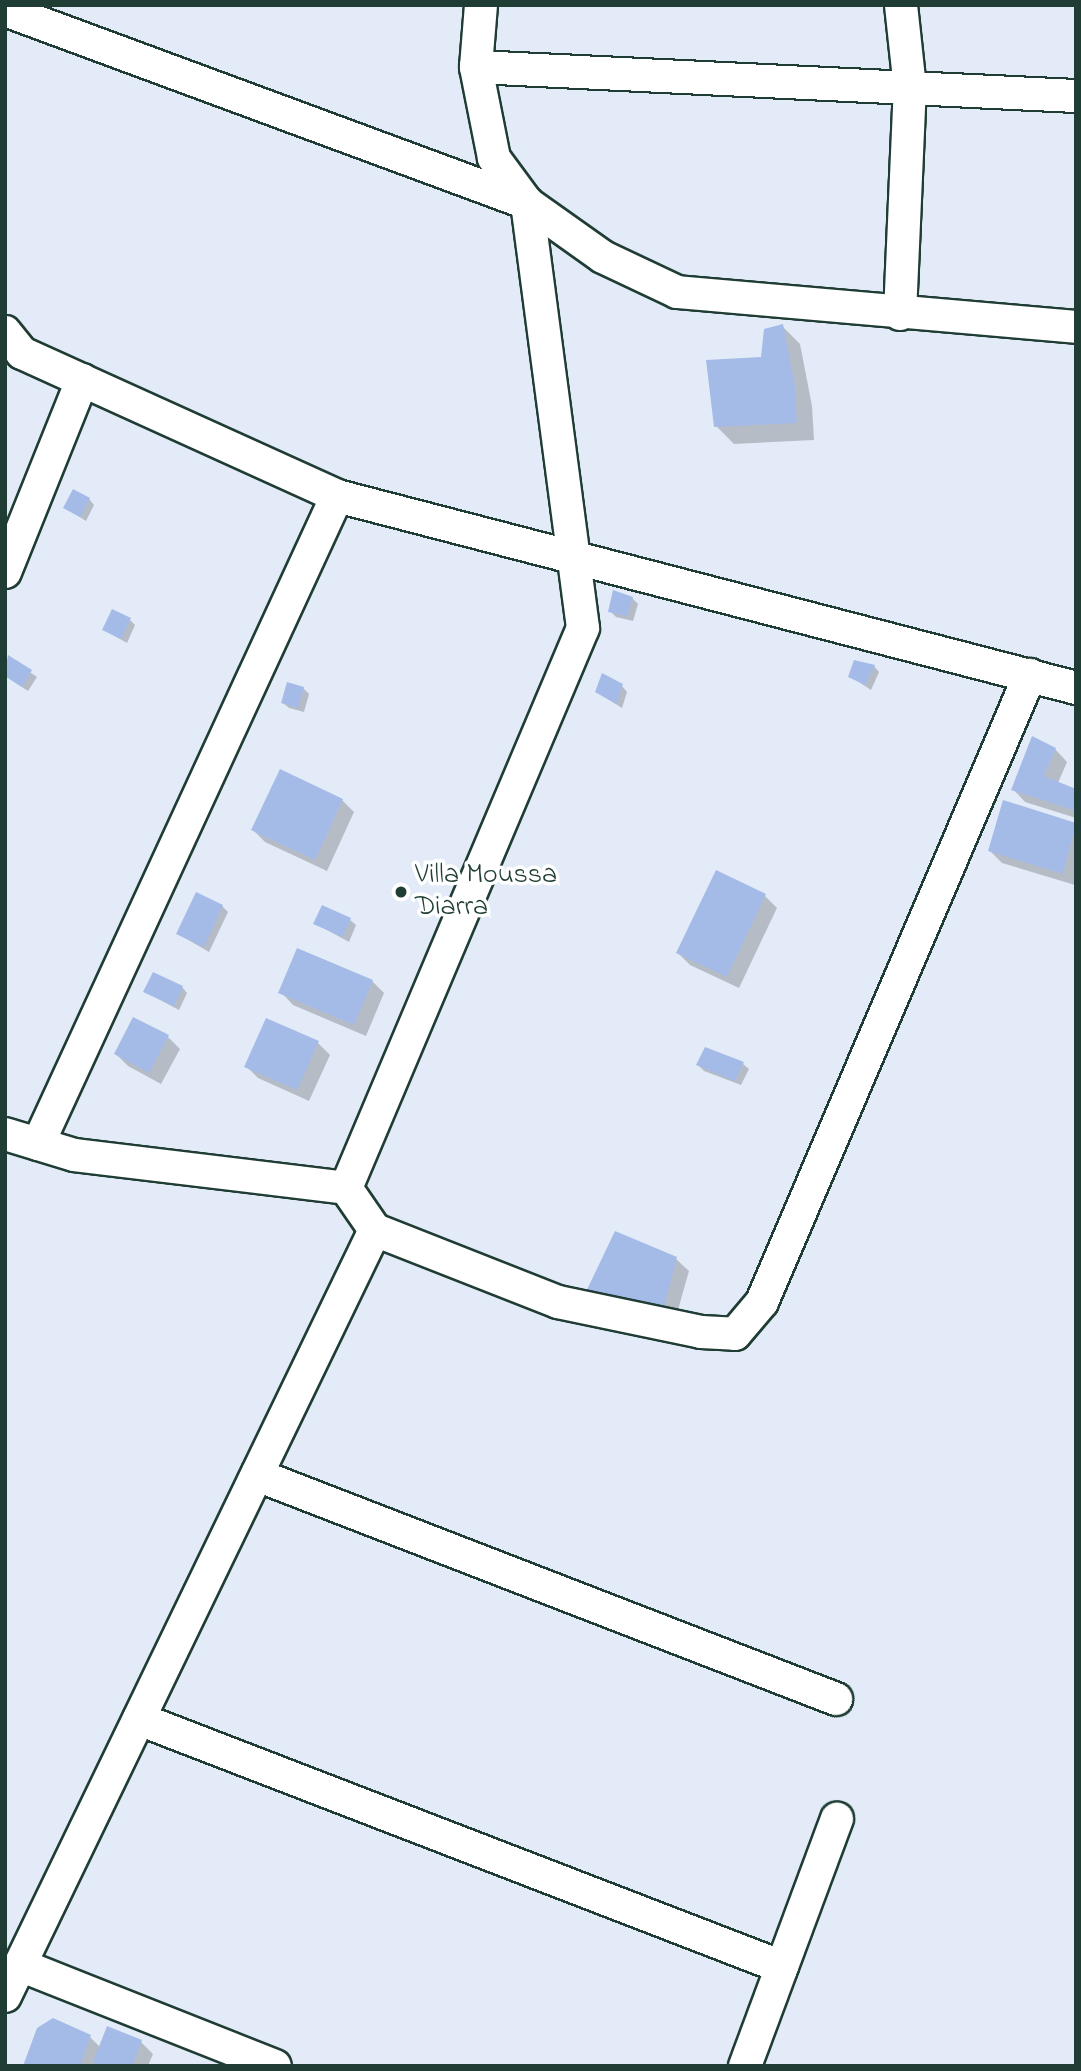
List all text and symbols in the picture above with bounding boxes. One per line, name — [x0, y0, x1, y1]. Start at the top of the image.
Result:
place label: Villa Moussa Diarra — [415, 859, 557, 925]
marker: Villa Moussa Diarra — [393, 884, 409, 900]

